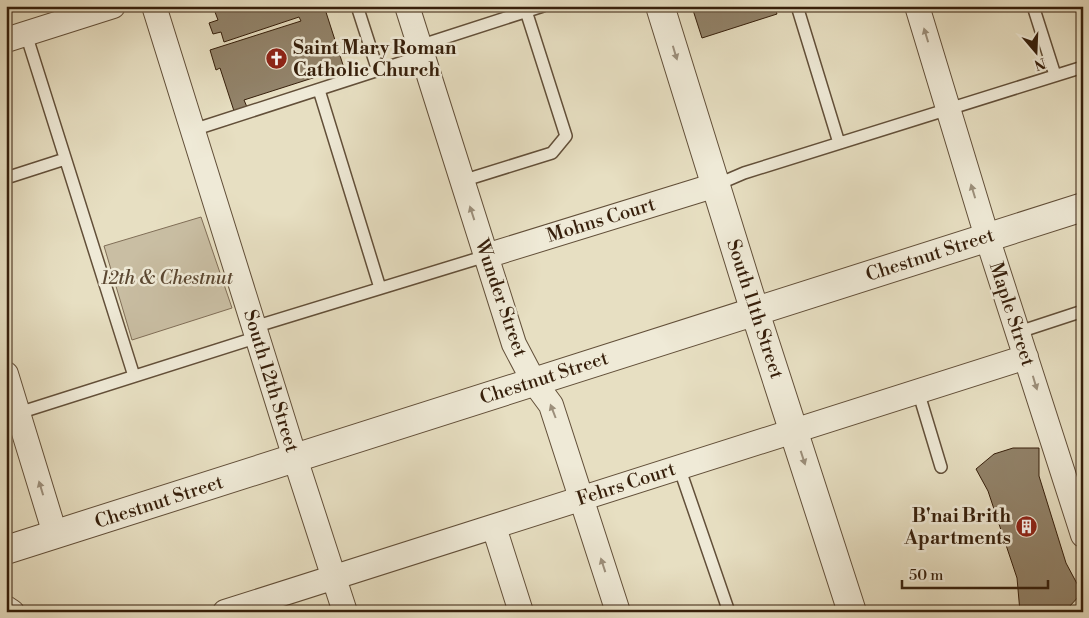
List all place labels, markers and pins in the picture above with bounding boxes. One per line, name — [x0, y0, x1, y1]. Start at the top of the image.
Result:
place label: Saint Mary Roman Catholic Church — [293, 36, 457, 82]
church icon: Saint Mary Roman Catholic Church — [265, 47, 289, 71]
place label: B'nai Brith Apartments — [903, 504, 1011, 550]
building icon: B'nai Brith Apartments — [1015, 515, 1039, 539]

